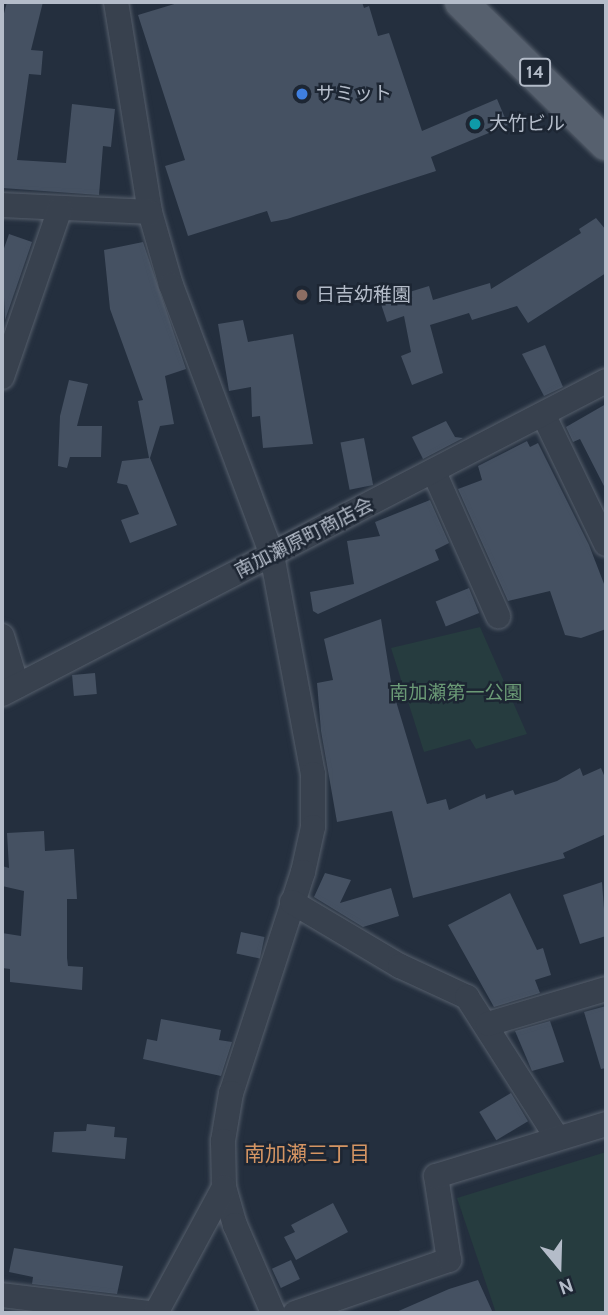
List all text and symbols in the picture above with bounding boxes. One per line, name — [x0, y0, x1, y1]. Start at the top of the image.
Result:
road number: 14 — [518, 58, 552, 86]
place label: サミット — [316, 83, 392, 105]
marker: サミット — [294, 86, 310, 102]
place label: 大竹ビル — [489, 113, 565, 135]
marker: 大竹ビル — [467, 116, 483, 132]
place label: 日吉幼稚園 — [316, 284, 411, 306]
marker: 日吉幼稚園 — [294, 287, 310, 303]
street label: 南加瀬原町商店会 — [231, 493, 377, 583]
park label: 南加瀬第一公園 — [390, 682, 522, 704]
district label: 南加瀬三丁目 — [244, 1141, 370, 1167]
north arrow — [524, 1231, 594, 1301]
text: N — [556, 1273, 576, 1299]

